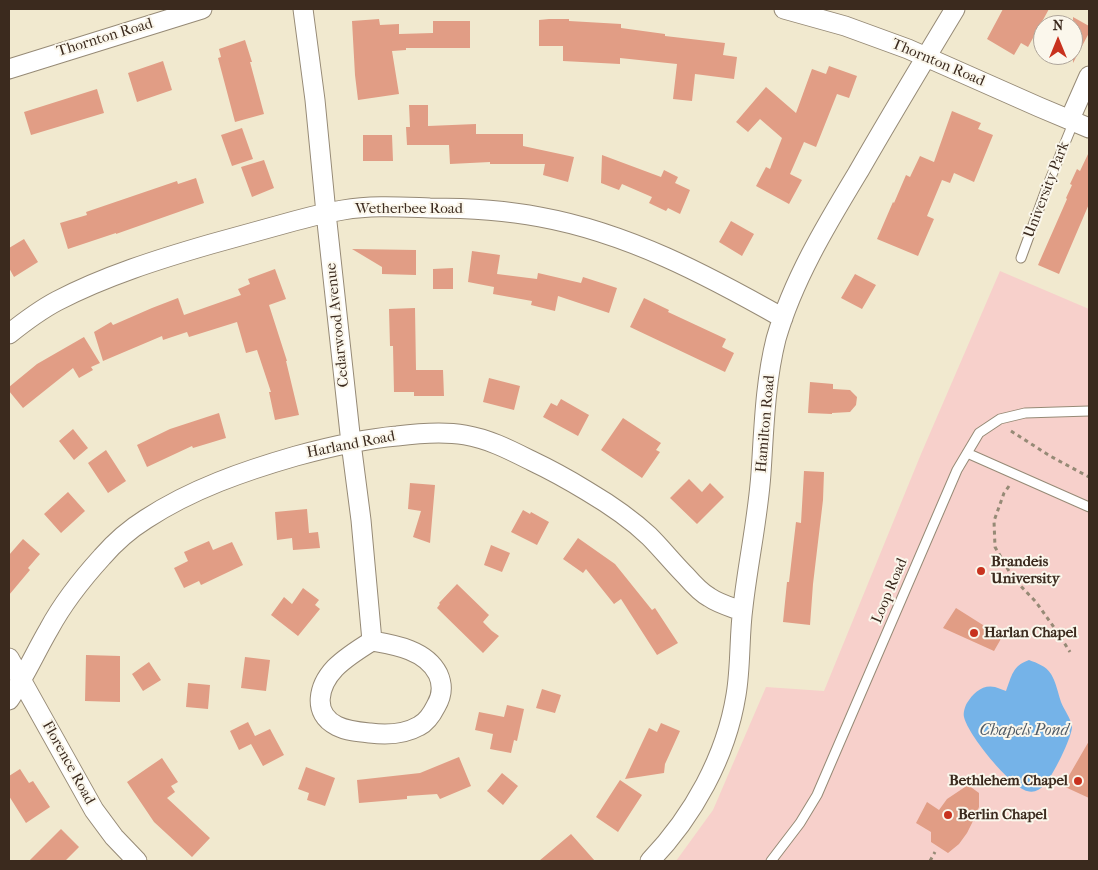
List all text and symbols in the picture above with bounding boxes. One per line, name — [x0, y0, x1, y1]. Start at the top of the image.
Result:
street label: Thornton Road — [55, 15, 155, 61]
north arrow — [1033, 15, 1083, 65]
text: N — [1053, 17, 1063, 34]
street label: Thornton Road — [889, 35, 987, 91]
street label: University Park — [1020, 139, 1074, 241]
street label: Wetherbee Road — [355, 200, 463, 218]
street label: Cedarwood Avenue — [323, 262, 353, 388]
street label: Hamilton Road — [753, 374, 779, 474]
street label: Harland Road — [305, 428, 397, 462]
place label: Brandeis University — [991, 553, 1060, 588]
street label: Loop Road — [868, 556, 912, 626]
marker: Brandeis University — [975, 565, 987, 577]
place label: Harlan Chapel — [984, 624, 1077, 642]
marker: Harlan Chapel — [968, 627, 980, 639]
street label: Florence Road — [38, 718, 98, 808]
water label: Chapels Pond — [979, 721, 1069, 741]
place label: Bethlehem Chapel — [949, 772, 1068, 790]
marker: Bethlehem Chapel — [1072, 775, 1084, 787]
place label: Berlin Chapel — [958, 806, 1047, 824]
marker: Berlin Chapel — [942, 809, 954, 821]

